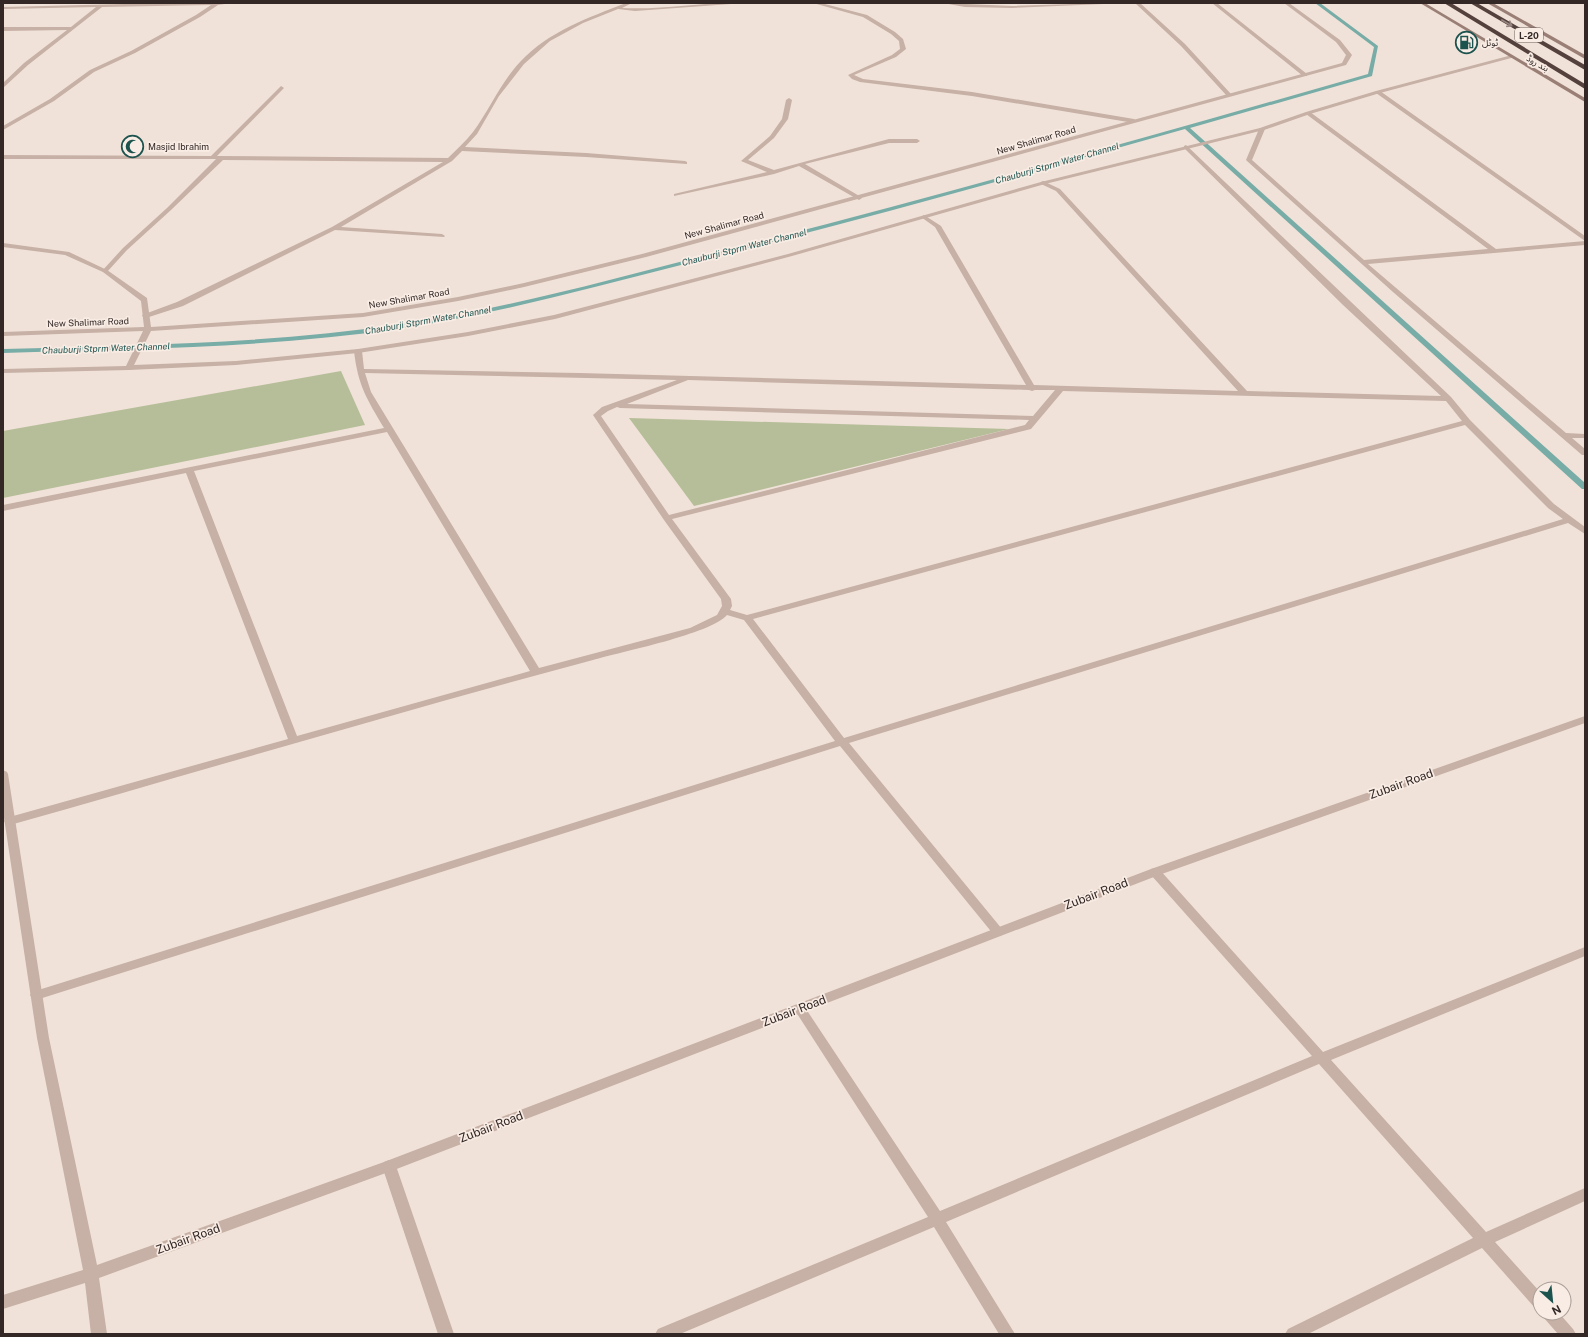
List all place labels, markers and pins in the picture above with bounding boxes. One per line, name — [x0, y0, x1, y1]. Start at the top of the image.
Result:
fuel station icon: ٹوٹل — [1454, 29, 1480, 55]
place label: ٹوٹل — [1482, 37, 1499, 49]
mosque icon: Masjid Ibrahim — [119, 133, 145, 159]
place label: Masjid Ibrahim — [148, 141, 209, 152]

